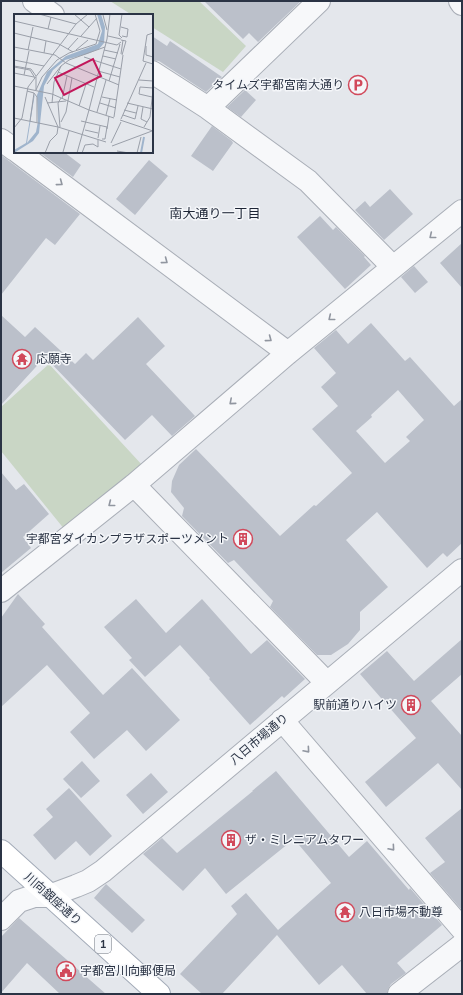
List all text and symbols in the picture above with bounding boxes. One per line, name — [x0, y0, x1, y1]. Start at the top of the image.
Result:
inset map — [14, 14, 153, 153]
parking icon: タイムズ宇都宮南大通り — [347, 74, 369, 96]
place label: タイムズ宇都宮南大通り — [212, 77, 344, 92]
one-way arrow — [56, 178, 63, 185]
district label: 南大通り一丁目 — [169, 205, 261, 221]
one-way arrow — [429, 231, 436, 238]
one-way arrow — [160, 256, 167, 263]
one-way arrow — [329, 313, 336, 320]
one-way arrow — [264, 334, 271, 341]
temple icon: 応願寺 — [11, 348, 33, 370]
place label: 応願寺 — [36, 351, 72, 366]
one-way arrow — [229, 397, 236, 404]
one-way arrow — [109, 499, 116, 506]
building icon: 宇都宮ダイカンプラザスポーツメント — [232, 528, 254, 550]
place label: 宇都宮ダイカンプラザスポーツメント — [26, 531, 229, 546]
building icon: 駅前通りハイツ — [400, 694, 422, 716]
place label: 駅前通りハイツ — [313, 697, 397, 712]
street label: 八日市場通り — [226, 710, 291, 768]
one-way arrow — [303, 745, 310, 753]
building icon: ザ・ミレニアムタワー — [220, 829, 242, 851]
place label: ザ・ミレニアムタワー — [245, 832, 364, 847]
one-way arrow — [388, 843, 395, 851]
street label: 川向銀座通り — [22, 869, 85, 928]
temple icon: 八日市場不動尊 — [334, 901, 356, 923]
place label: 八日市場不動尊 — [359, 904, 443, 919]
road number: 1 — [95, 935, 111, 953]
public building icon: 宇都宮川向郵便局 — [55, 960, 77, 982]
place label: 宇都宮川向郵便局 — [80, 963, 176, 978]

